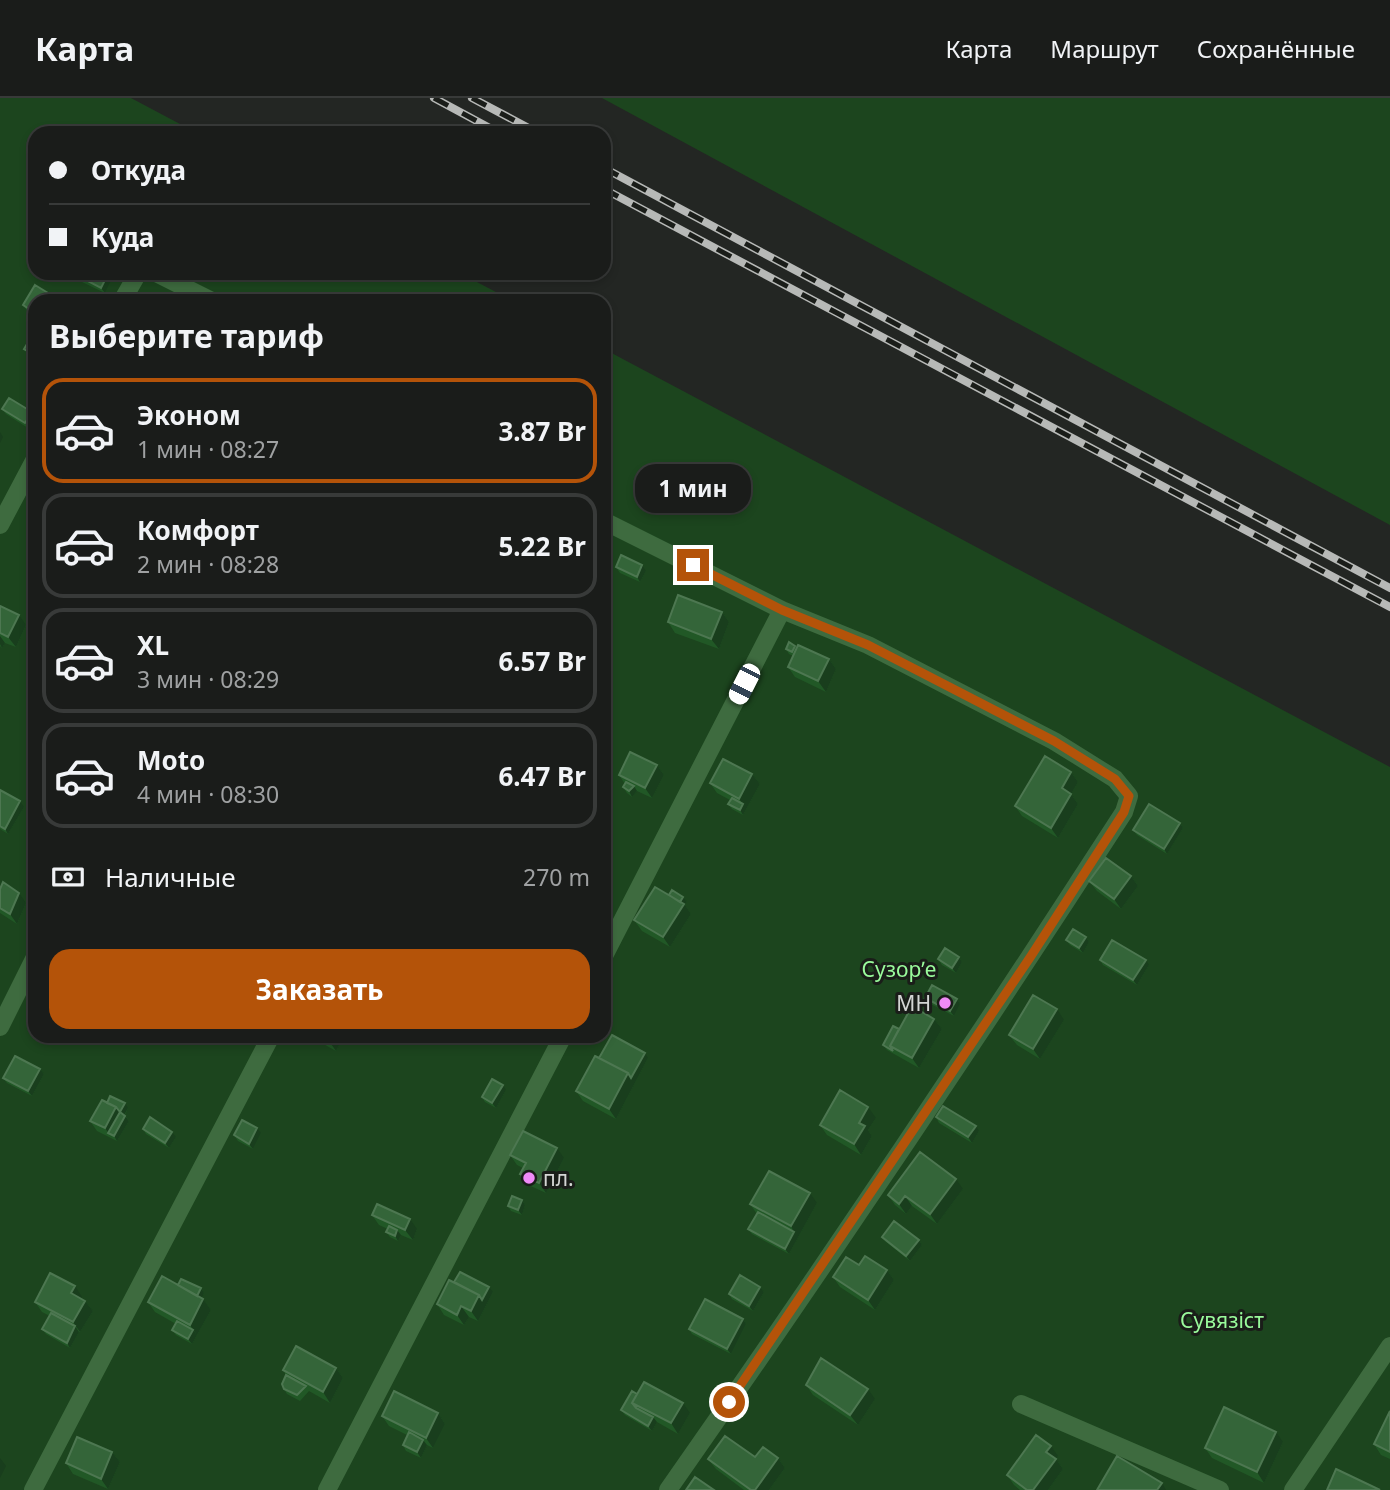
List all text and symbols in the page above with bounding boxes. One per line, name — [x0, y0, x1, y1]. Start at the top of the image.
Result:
text: Карта — [35, 26, 134, 71]
text: Карта — [945, 32, 1012, 65]
text: Маршрут — [1050, 32, 1159, 65]
text: Сохранённые — [1197, 32, 1355, 65]
text: Откуда — [91, 152, 186, 188]
text: Куда — [91, 219, 154, 255]
text: Выберите тариф — [49, 314, 324, 357]
text: Эконом — [137, 397, 241, 433]
icon: car — [53, 399, 116, 462]
text: 3.87 Br — [498, 413, 586, 449]
text: 1 мин · 08:27 — [137, 433, 279, 465]
callout: 1 мин — [635, 463, 751, 512]
text: 1 мин — [659, 472, 727, 504]
text: Комфорт — [137, 512, 259, 548]
icon: car — [53, 514, 116, 577]
text: 5.22 Br — [498, 528, 586, 564]
text: 2 мин · 08:28 — [137, 548, 279, 580]
route end — [677, 549, 709, 581]
text: XL — [137, 627, 169, 663]
icon: car — [53, 629, 116, 692]
text: 6.57 Br — [498, 643, 586, 679]
car — [726, 661, 763, 707]
text: 3 мин · 08:29 — [137, 663, 279, 695]
text: Moto — [137, 742, 205, 778]
icon: car — [53, 744, 116, 807]
text: 6.47 Br — [498, 758, 586, 794]
text: 4 мин · 08:30 — [137, 778, 279, 810]
icon: cash — [49, 858, 87, 896]
text: Наличные — [105, 859, 236, 895]
text: 270 m — [523, 861, 590, 893]
button: Заказать — [49, 949, 590, 1029]
park label: Сузорʼе — [862, 955, 936, 983]
place label: МН — [896, 989, 931, 1017]
marker: МН — [937, 995, 953, 1011]
place label: пл. — [543, 1164, 574, 1192]
marker: пл. — [521, 1170, 537, 1186]
park label: Сувязіст — [1180, 1306, 1264, 1334]
route start — [713, 1386, 745, 1418]

